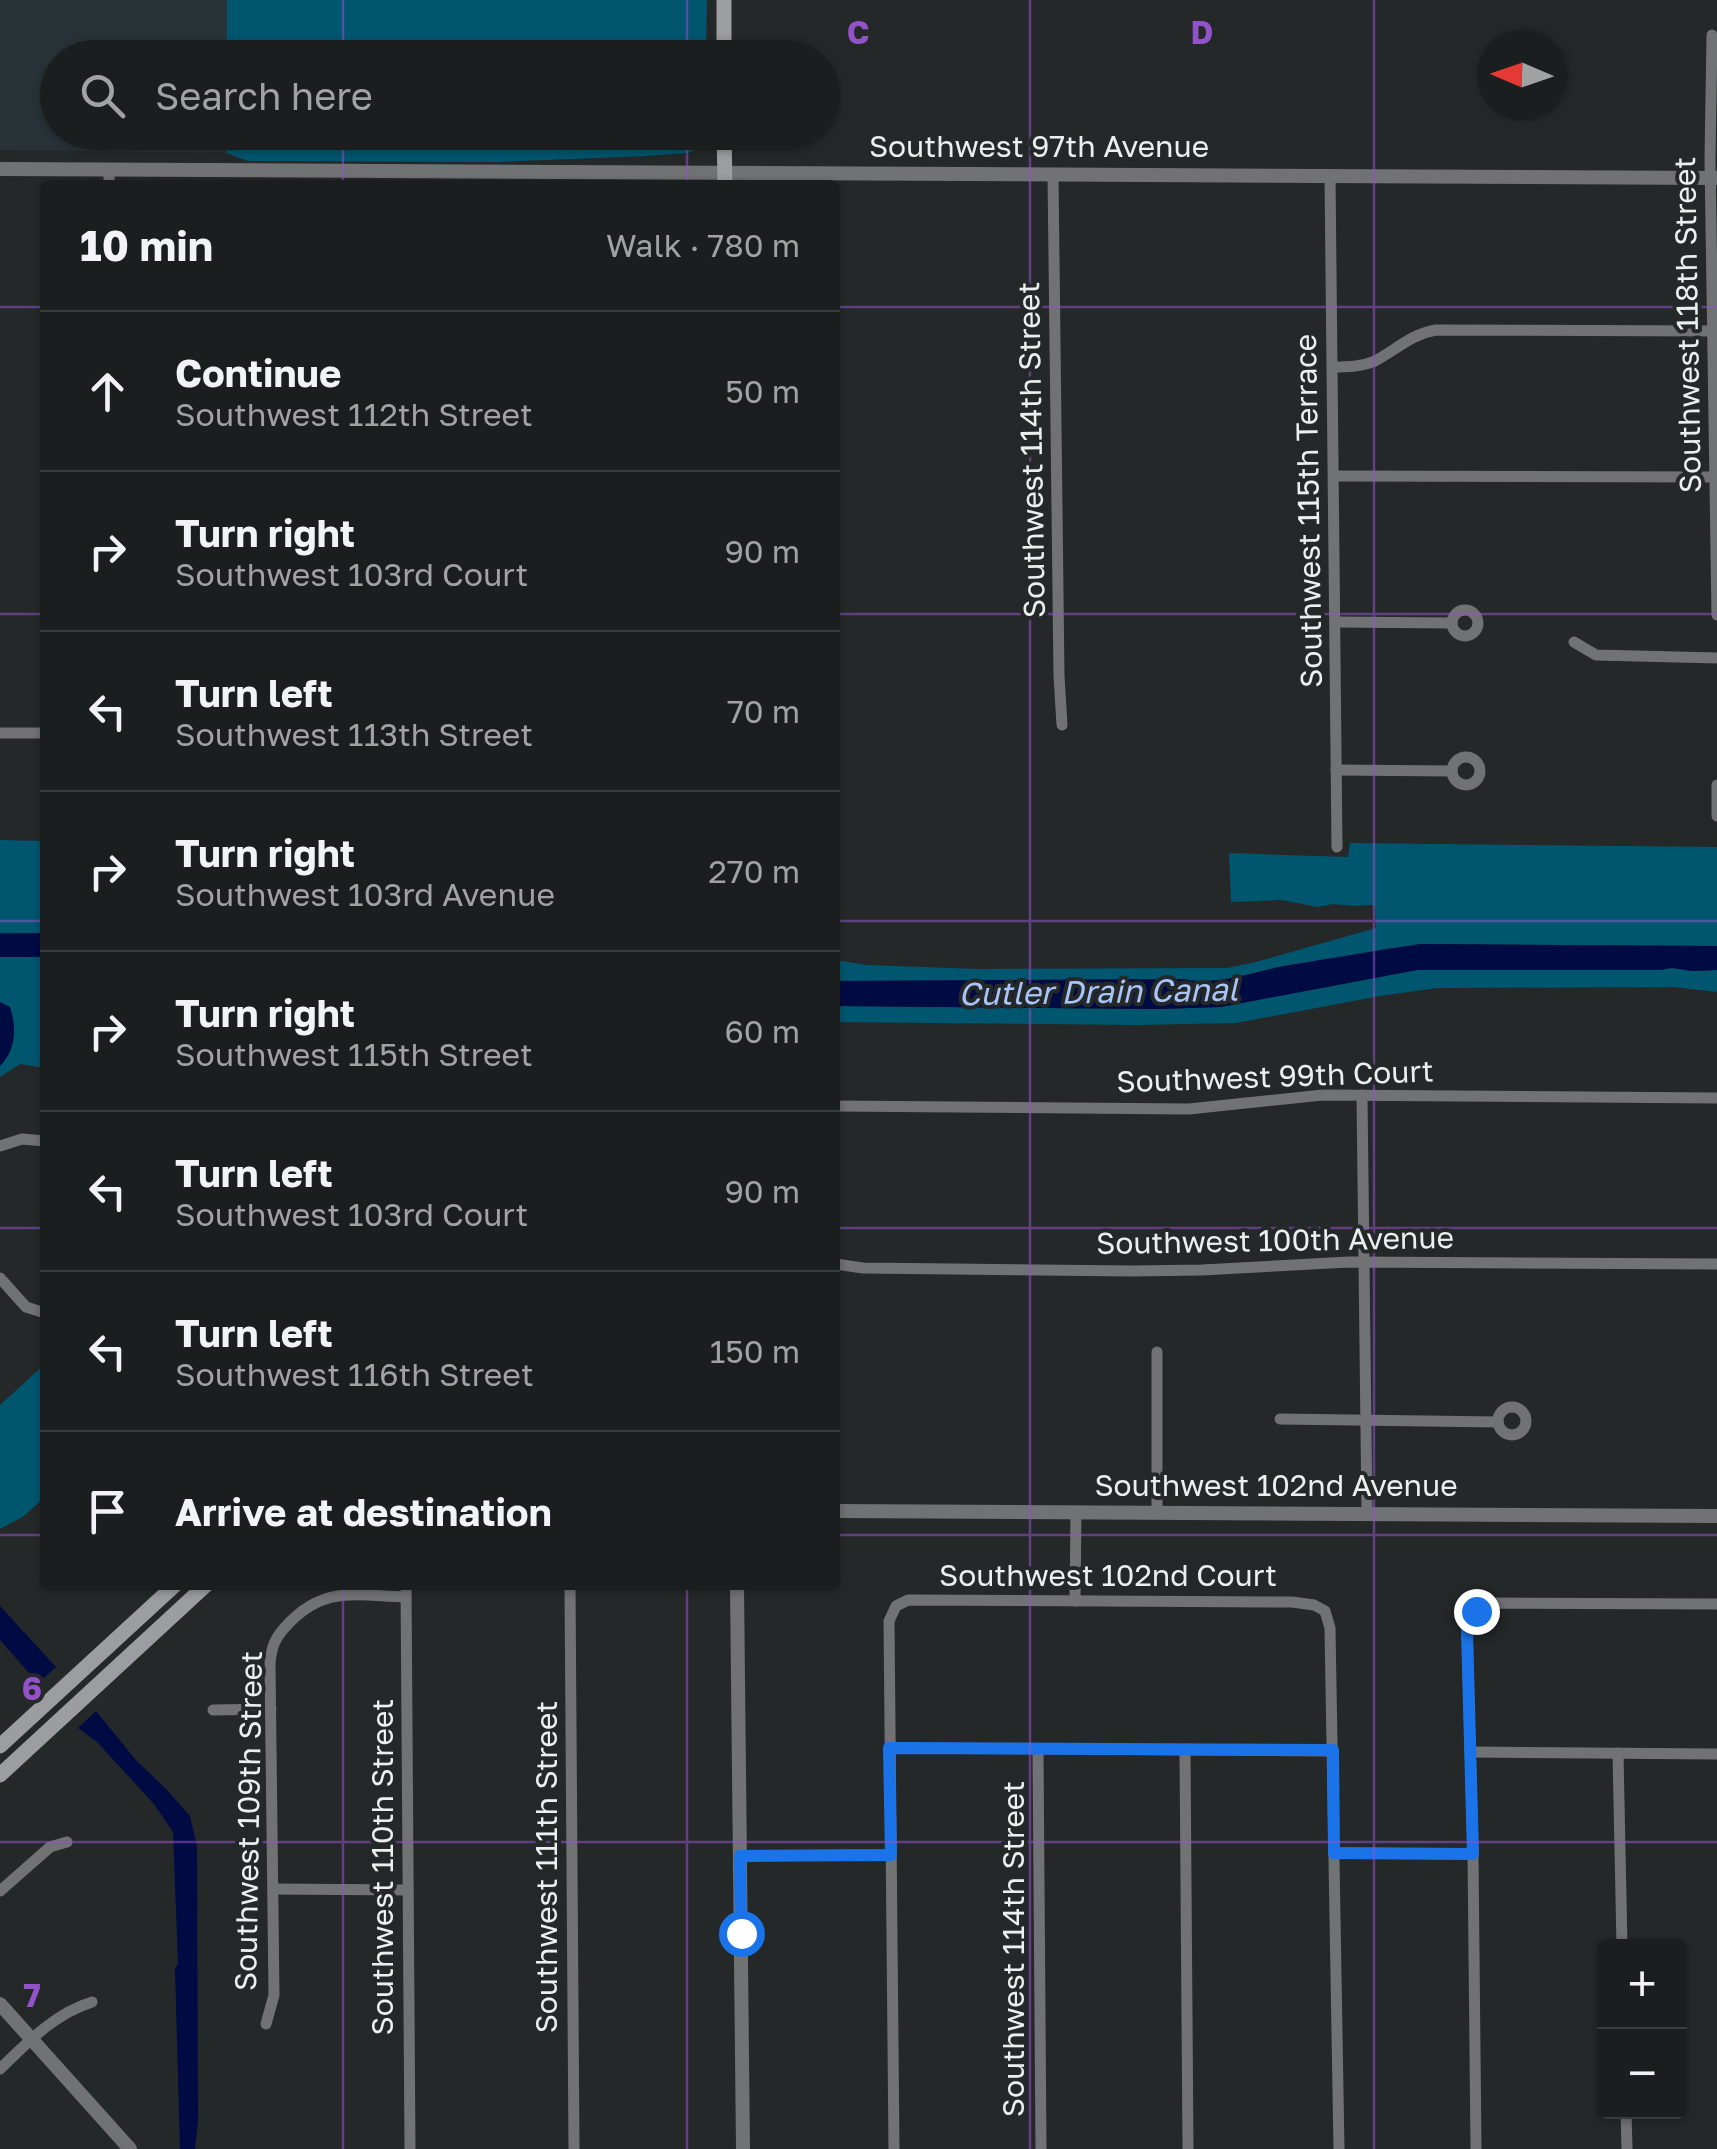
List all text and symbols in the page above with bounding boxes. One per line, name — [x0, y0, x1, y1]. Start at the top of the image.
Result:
text: C — [847, 13, 869, 51]
text: D — [1191, 13, 1213, 51]
north arrow — [1477, 30, 1567, 120]
search box — [40, 40, 840, 150]
icon: search — [75, 68, 130, 123]
text: Search here — [155, 73, 373, 118]
street label: Southwest 97th Avenue — [869, 128, 1209, 164]
street label: Southwest 118th Street — [1666, 157, 1708, 494]
text: 10 min — [80, 220, 213, 270]
text: Walk · 780 m — [606, 226, 800, 264]
street label: Southwest 114th Street — [1010, 282, 1052, 619]
street label: Southwest 115th Terrace — [1287, 334, 1329, 688]
text: Continue — [175, 350, 341, 395]
icon: ahead — [80, 364, 135, 419]
text: 50 m — [725, 372, 800, 410]
text: Southwest 112th Street — [175, 395, 533, 433]
text: Turn right — [175, 510, 355, 555]
icon: right — [80, 524, 135, 579]
text: 90 m — [724, 532, 800, 570]
text: Southwest 103rd Court — [175, 555, 528, 593]
text: Turn left — [175, 670, 333, 715]
icon: left — [80, 684, 135, 739]
text: 70 m — [727, 692, 800, 730]
text: Southwest 113th Street — [175, 715, 533, 753]
text: Turn right — [175, 830, 355, 875]
icon: right — [80, 844, 135, 899]
text: 270 m — [708, 852, 800, 890]
text: Southwest 103rd Avenue — [175, 875, 555, 913]
water label: Cutler Drain Canal — [958, 970, 1240, 1012]
text: Turn right — [175, 990, 355, 1035]
icon: right — [80, 1004, 135, 1059]
text: 60 m — [724, 1012, 800, 1050]
text: Southwest 115th Street — [175, 1035, 533, 1073]
street label: Southwest 99th Court — [1116, 1052, 1434, 1100]
text: Turn left — [175, 1150, 333, 1195]
icon: left — [80, 1164, 135, 1219]
text: 90 m — [724, 1172, 800, 1210]
text: Southwest 103rd Court — [175, 1195, 528, 1233]
street label: Southwest 100th Avenue — [1096, 1219, 1454, 1261]
text: Turn left — [175, 1310, 333, 1355]
icon: left — [80, 1324, 135, 1379]
text: 150 m — [710, 1332, 800, 1370]
text: Southwest 116th Street — [175, 1355, 534, 1393]
street label: Southwest 102nd Avenue — [1094, 1467, 1458, 1503]
icon: arrive — [80, 1484, 135, 1539]
text: Arrive at destination — [175, 1489, 552, 1534]
street label: Southwest 102nd Court — [939, 1557, 1277, 1593]
route end — [1454, 1589, 1500, 1635]
street label: Southwest 109th Street — [227, 1651, 269, 1991]
text: 6 — [22, 1669, 42, 1707]
street label: Southwest 110th Street — [364, 1699, 400, 2035]
street label: Southwest 111th Street — [528, 1701, 564, 2033]
street label: Southwest 114th Street — [995, 1781, 1031, 2117]
route start — [719, 1911, 765, 1957]
map controls — [1597, 1939, 1687, 2119]
button: + — [1597, 1939, 1687, 2029]
text: 7 — [23, 1976, 41, 2014]
button: − — [1597, 2029, 1687, 2119]

